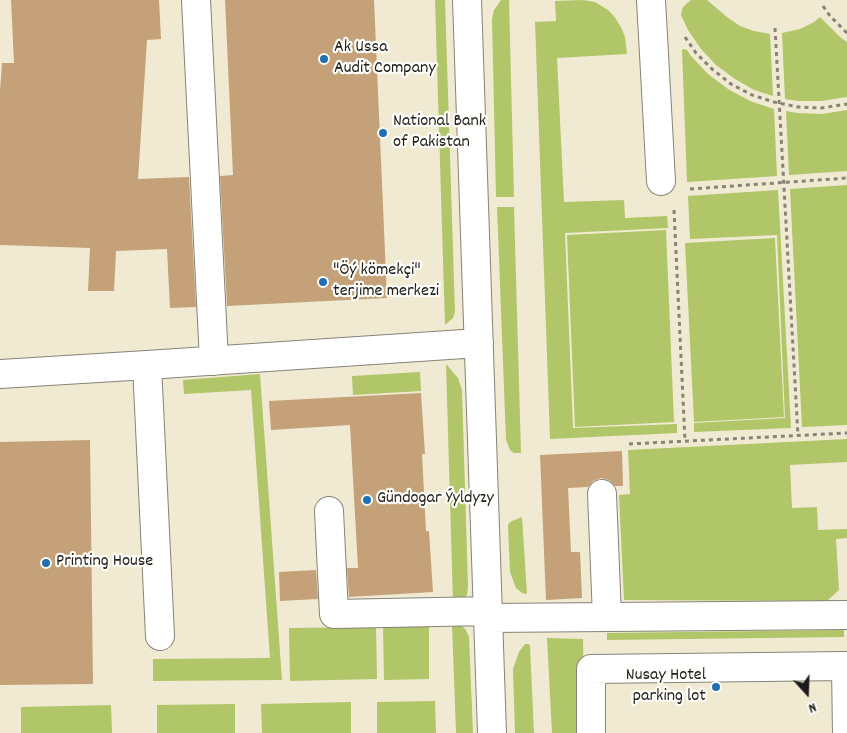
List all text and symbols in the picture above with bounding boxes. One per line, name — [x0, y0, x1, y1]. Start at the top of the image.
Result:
place label: Ak Ussa Audit Company — [334, 38, 436, 80]
marker: Ak Ussa Audit Company — [318, 53, 330, 65]
place label: National Bank of Pakistan — [393, 112, 486, 154]
marker: National Bank of Pakistan — [377, 127, 389, 139]
place label: "Öý kömekçi" terjime merkezi — [333, 261, 439, 304]
marker: "Öý kömekçi" terjime merkezi — [317, 276, 329, 288]
place label: Gündogar Ýyldyzy — [377, 489, 494, 511]
marker: Gündogar Ýyldyzy — [361, 494, 373, 506]
place label: Printing House — [56, 552, 153, 574]
marker: Printing House — [40, 557, 52, 569]
place label: Nusay Hotel parking lot — [626, 666, 706, 709]
north arrow — [782, 668, 832, 718]
marker: Nusay Hotel parking lot — [710, 681, 722, 693]
text: N — [805, 697, 819, 718]

